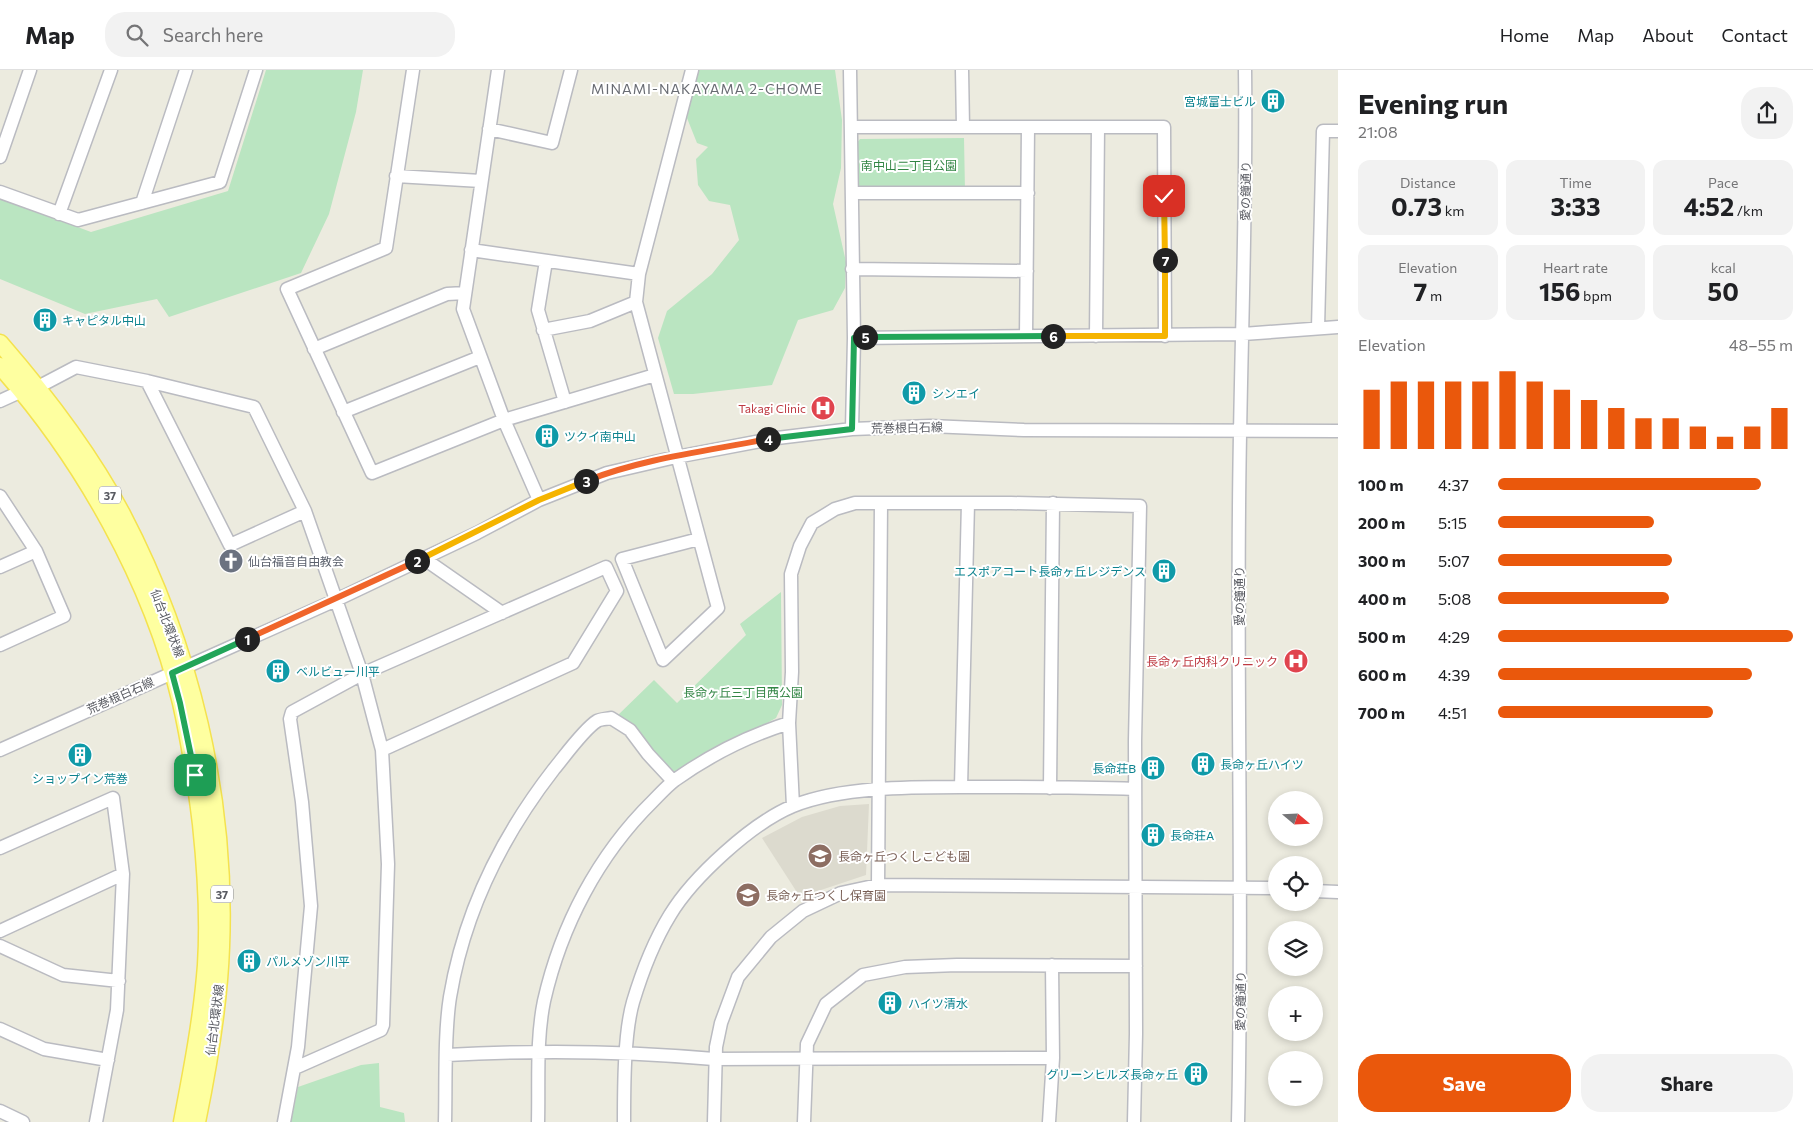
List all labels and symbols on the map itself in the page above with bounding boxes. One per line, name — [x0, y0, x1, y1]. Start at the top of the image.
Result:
district label: MINAMI-NAKAYAMA 2-CHOME — [591, 80, 823, 97]
building icon: 宮城富士ビル — [1260, 88, 1286, 114]
place label: 宮城富士ビル — [1184, 94, 1256, 108]
park label: 南中山二丁目公園 — [861, 158, 957, 172]
street label: 愛の鐘通り — [1237, 161, 1253, 221]
pin — [1143, 175, 1185, 217]
pin: 7 — [1152, 248, 1178, 272]
building icon: キャピタル中山 — [32, 307, 58, 333]
place label: キャピタル中山 — [62, 313, 146, 327]
pin: 5 — [852, 324, 878, 350]
pin: 6 — [1040, 324, 1066, 348]
building icon: シンエイ — [901, 380, 927, 406]
place label: シンエイ — [932, 386, 980, 400]
hospital icon: Takagi Clinic — [810, 395, 836, 421]
place label: Takagi Clinic — [738, 401, 806, 415]
street label: 荒巻根白石線 — [871, 419, 943, 435]
building icon: ツクイ南中山 — [534, 423, 560, 449]
pin: 4 — [756, 426, 780, 452]
place label: ツクイ南中山 — [564, 429, 636, 443]
pin: 3 — [574, 468, 598, 494]
road number: 37 — [99, 486, 121, 504]
church icon: 仙台福音自由教会 — [218, 548, 244, 574]
pin: 2 — [404, 548, 430, 574]
place label: 仙台福音自由教会 — [248, 554, 344, 568]
building icon: エスポアコート長命ヶ丘レジデンス — [1151, 558, 1177, 584]
place label: エスポアコート長命ヶ丘レジデンス — [954, 564, 1146, 578]
street label: 愛の鐘通り — [1232, 566, 1246, 626]
street label: 仙台北環状線 — [149, 587, 187, 659]
pin: 1 — [234, 626, 260, 652]
hospital icon: 長命ヶ丘内科クリニック — [1283, 648, 1309, 674]
place label: 長命ヶ丘内科クリニック — [1146, 654, 1278, 668]
building icon: ベルビュー川平 — [265, 658, 291, 684]
place label: ベルビュー川平 — [296, 664, 380, 678]
street label: 荒巻根白石線 — [84, 674, 156, 716]
park label: 長命ヶ丘三丁目西公園 — [683, 685, 803, 699]
building icon: ショップイン荒巻 — [67, 742, 93, 768]
building icon: 長命ヶ丘ハイツ — [1190, 751, 1216, 777]
pin — [174, 754, 216, 796]
building icon: 長命荘B — [1140, 755, 1166, 781]
place label: 長命ヶ丘ハイツ — [1220, 757, 1304, 771]
place label: 長命荘B — [1092, 761, 1136, 775]
place label: ショップイン荒巻 — [32, 771, 128, 785]
north arrow — [1268, 791, 1322, 846]
building icon: 長命荘A — [1140, 822, 1166, 848]
place label: 長命荘A — [1170, 828, 1214, 842]
school or university icon: 長命ヶ丘つくしこども園 — [807, 843, 833, 869]
place label: 長命ヶ丘つくしこども園 — [838, 849, 970, 863]
school or university icon: 長命ヶ丘つくし保育園 — [735, 882, 761, 908]
road number: 37 — [211, 886, 233, 902]
place label: 長命ヶ丘つくし保育園 — [766, 888, 886, 902]
building icon: パルメゾン川平 — [236, 948, 262, 974]
place label: パルメゾン川平 — [266, 954, 350, 968]
street label: 愛の鐘通り — [1232, 971, 1248, 1031]
street label: 仙台北環状線 — [203, 983, 225, 1057]
building icon: ハイツ清水 — [877, 990, 903, 1016]
place label: ハイツ清水 — [908, 996, 968, 1010]
building icon: グリーンヒルズ長命ヶ丘 — [1183, 1061, 1209, 1087]
place label: グリーンヒルズ長命ヶ丘 — [1047, 1067, 1178, 1081]

